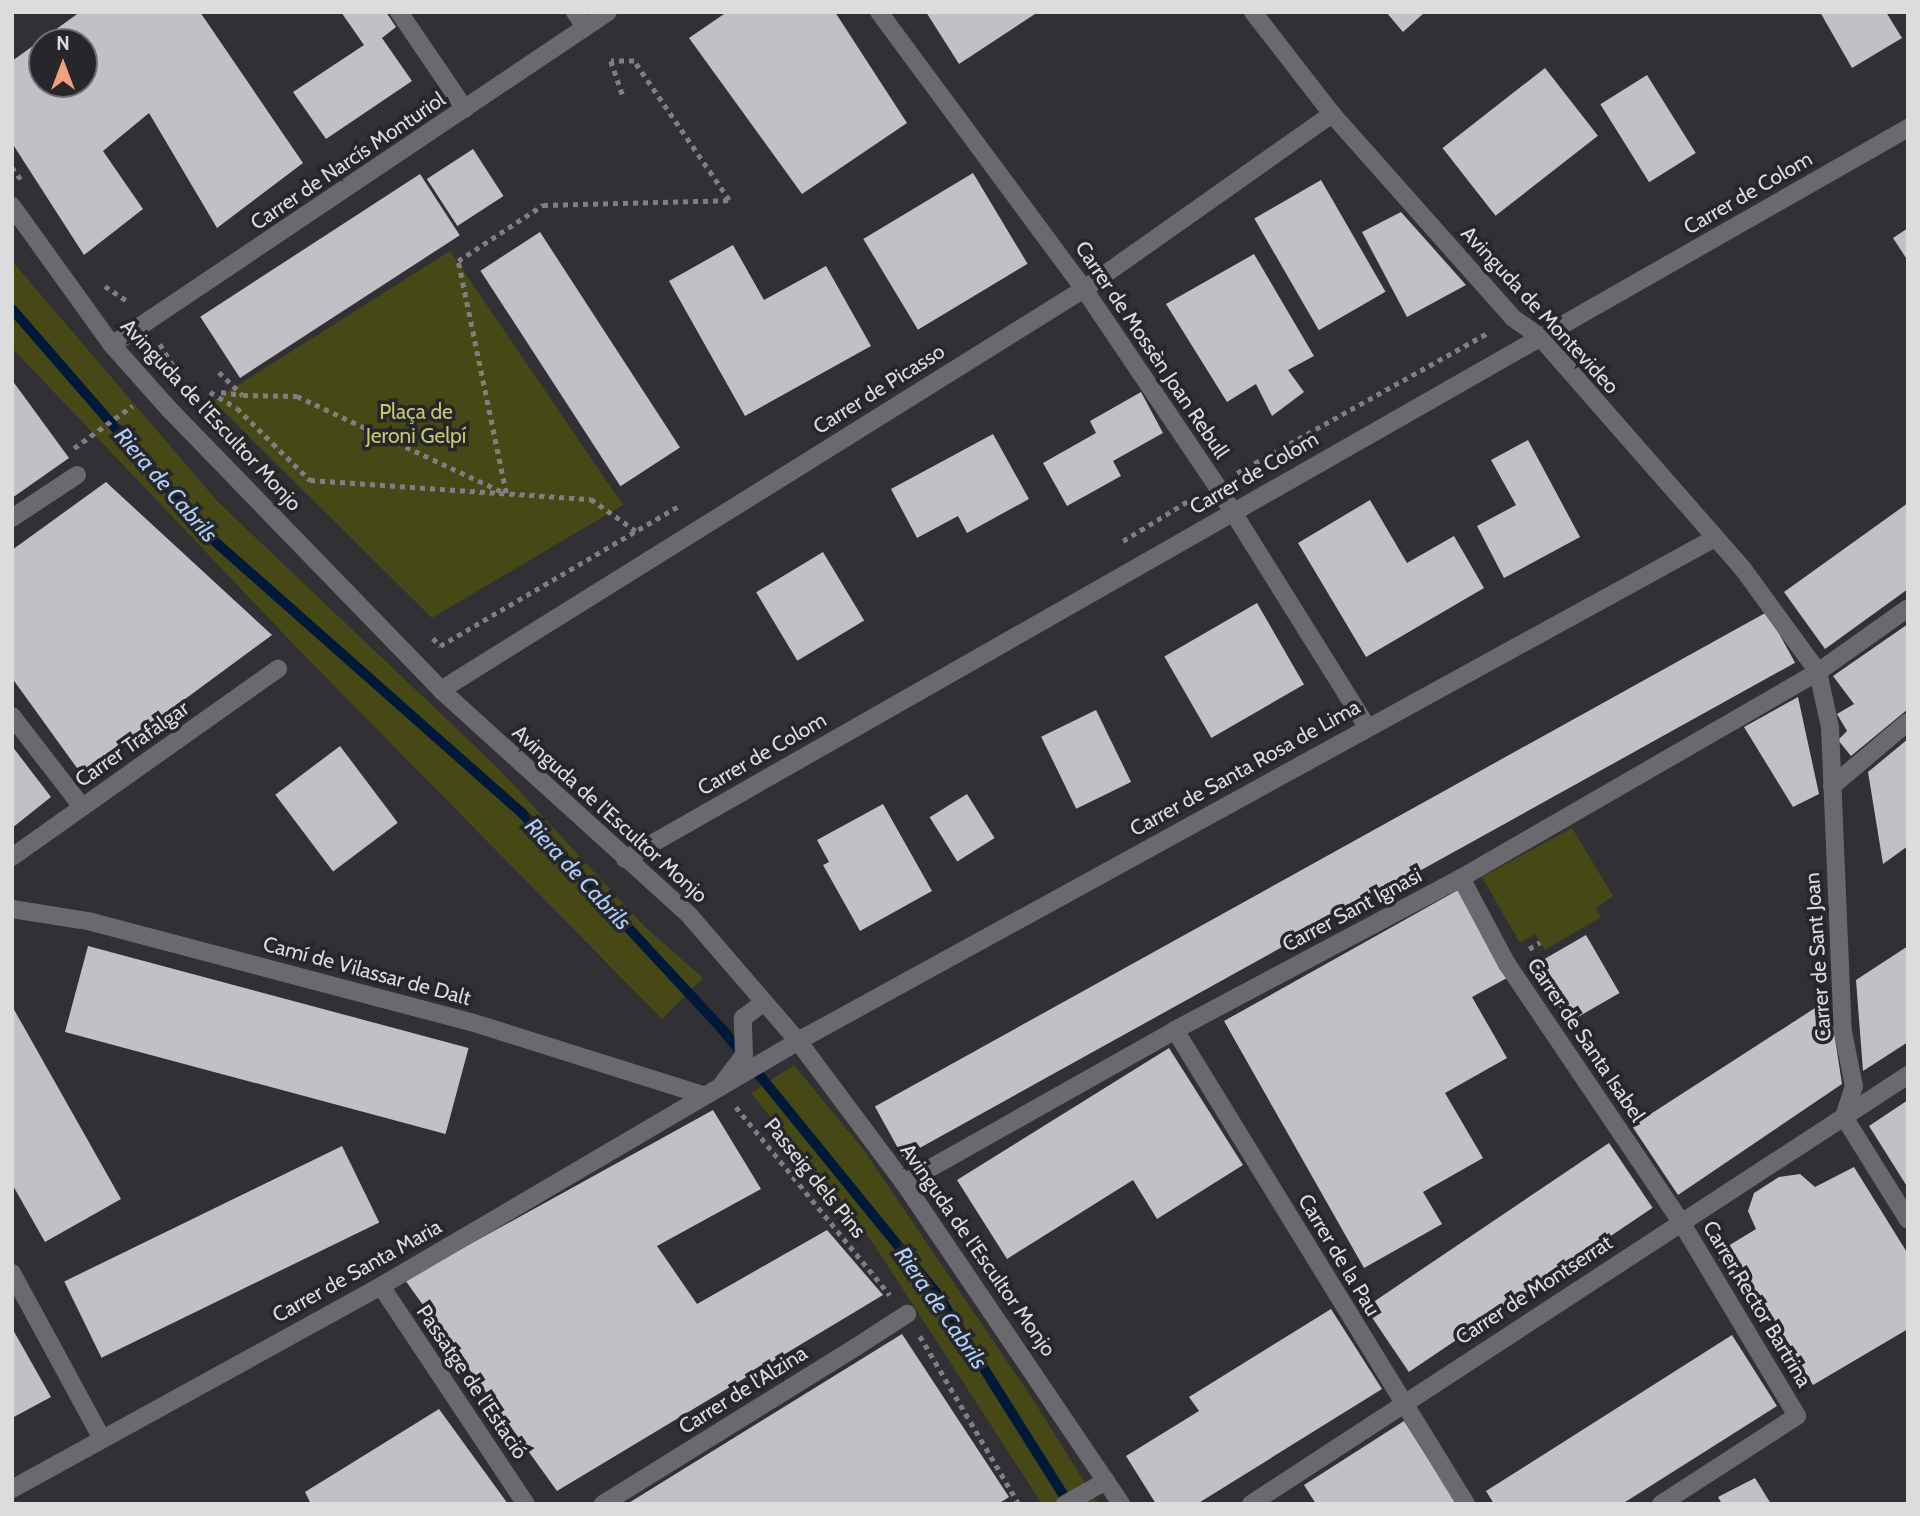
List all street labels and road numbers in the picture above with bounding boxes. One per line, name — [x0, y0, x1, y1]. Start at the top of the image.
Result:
street label: Carrer de Narcís Monturiol — [246, 86, 450, 236]
street label: Carrer de Colom — [1679, 146, 1817, 240]
street label: Avinguda de Montevideo — [1456, 221, 1624, 399]
street label: Carrer de Mossèn Joan Rebull — [1070, 236, 1234, 464]
street label: Avinguda de l'Escultor Monjo — [115, 314, 307, 516]
street label: Carrer de Picasso — [809, 339, 949, 439]
street label: Carrer de Colom — [1185, 426, 1323, 520]
street label: Carrer de Santa Rosa de Lima — [1126, 694, 1364, 842]
street label: Carrer Trafalgar — [70, 696, 194, 792]
street label: Carrer de Colom — [693, 707, 831, 801]
street label: Avinguda de l'Escultor Monjo — [507, 720, 713, 908]
street label: Carrer Sant Ignasi — [1278, 863, 1426, 957]
street label: Carrer de Sant Joan — [1800, 872, 1836, 1042]
street label: Camí de Vilassar de Dalt — [260, 931, 474, 1011]
street label: Carrer de Santa Isabel — [1522, 953, 1650, 1127]
street label: Passeig dels Pins — [759, 1113, 871, 1243]
street label: Avinguda de l'Escultor Monjo — [895, 1139, 1061, 1361]
street label: Carrer de la Pau — [1293, 1189, 1385, 1321]
street label: Carrer de Santa Maria — [268, 1214, 446, 1328]
street label: Carrer Rector Bartrina — [1697, 1216, 1817, 1392]
street label: Carrer de Montserrat — [1451, 1230, 1617, 1350]
street label: Passatge de l'Estació — [411, 1300, 533, 1464]
street label: Carrer de l'Alzina — [674, 1340, 812, 1440]

